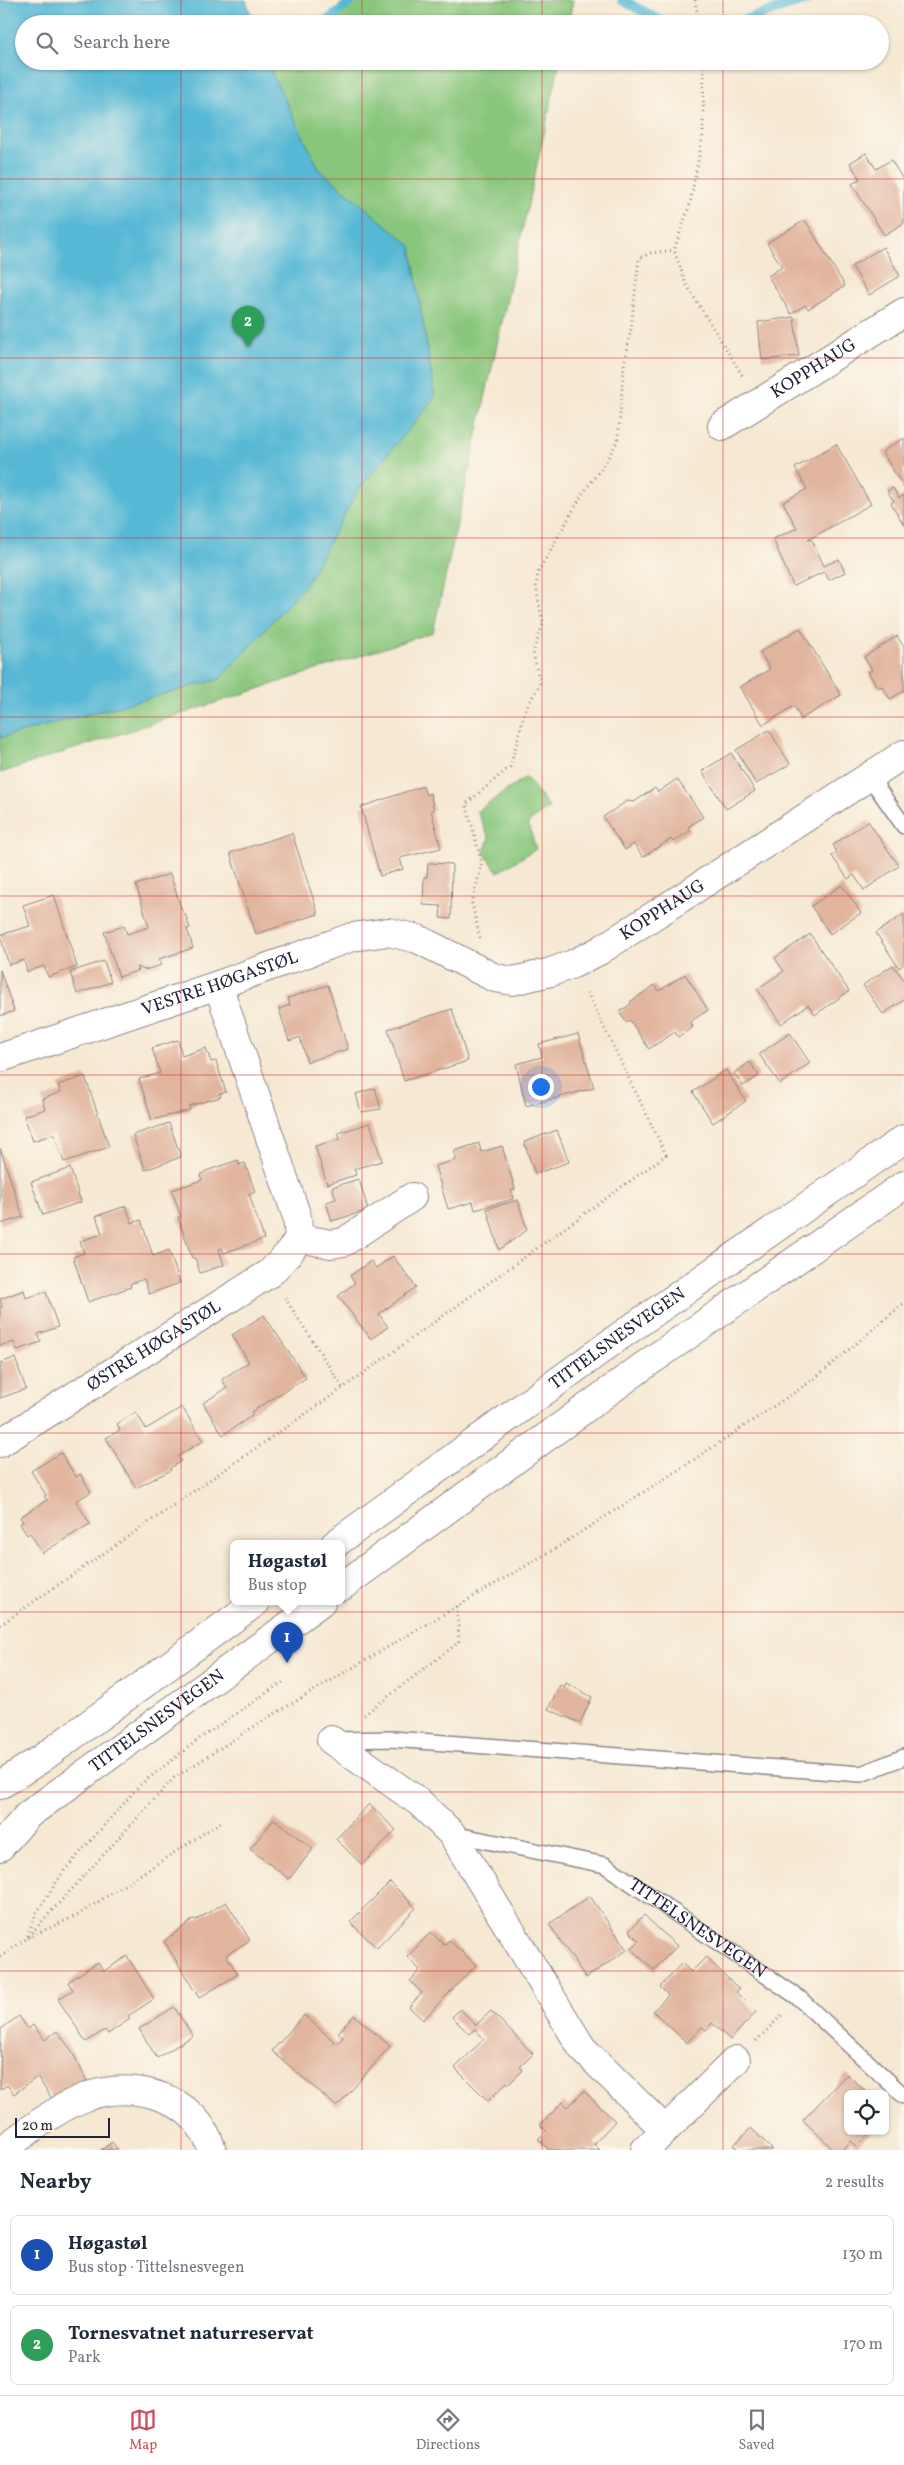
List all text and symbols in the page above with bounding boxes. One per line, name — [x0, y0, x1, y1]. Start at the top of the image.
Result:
search box — [15, 15, 889, 70]
icon: search — [33, 29, 61, 57]
text: Search here — [73, 30, 170, 56]
pin: 2 — [232, 306, 264, 347]
street label: KOPPHAUG — [766, 332, 861, 405]
street label: KOPPHAUG — [615, 873, 710, 947]
street label: VESTRE HØGASTØL — [138, 945, 301, 1022]
your location — [528, 1074, 554, 1100]
street label: TITTELSNESVEGEN — [544, 1282, 690, 1396]
street label: ØSTRE HØGASTØL — [82, 1294, 226, 1398]
popup — [230, 1540, 345, 1605]
text: Høgastøl — [248, 1549, 327, 1575]
text: Bus stop — [248, 1575, 307, 1597]
pin: 1 — [271, 1622, 303, 1663]
street label: TITTELSNESVEGEN — [84, 1664, 230, 1779]
street label: TITTELSNESVEGEN — [624, 1872, 771, 1984]
map controls — [844, 2090, 889, 2135]
button: locate — [844, 2090, 889, 2135]
scale bar — [15, 2115, 110, 2138]
text: 20 m — [22, 2117, 53, 2136]
text: Nearby — [20, 2168, 91, 2197]
text: 2 results — [825, 2172, 884, 2194]
text: Høgastøl — [68, 2231, 147, 2257]
text: 1 — [34, 2244, 40, 2266]
text: 130 m — [842, 2244, 883, 2266]
text: Bus stop · Tittelsnesvegen — [68, 2257, 244, 2279]
text: Tornesvatnet naturreservat — [68, 2321, 314, 2347]
text: 2 — [33, 2334, 41, 2356]
text: 170 m — [843, 2334, 883, 2356]
text: Park — [68, 2347, 101, 2369]
tab: Map — [129, 2406, 157, 2455]
tab: Directions — [416, 2406, 480, 2455]
tab: Saved — [739, 2406, 775, 2455]

